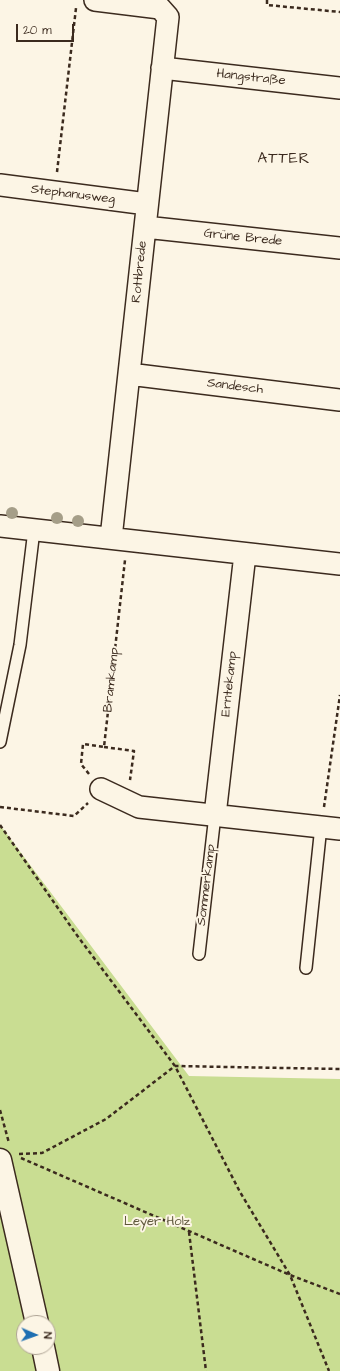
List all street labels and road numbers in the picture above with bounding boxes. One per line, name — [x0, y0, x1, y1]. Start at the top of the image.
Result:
street label: Hangstraße — [216, 67, 286, 89]
street label: Stephanusweg — [30, 182, 116, 208]
street label: Grüne Brede — [203, 226, 283, 250]
street label: Rottbrede — [129, 240, 151, 304]
street label: Sandesch — [206, 376, 264, 398]
street label: Bramkamp — [101, 647, 123, 713]
street label: Erntekamp — [219, 651, 241, 717]
street label: Sommerkamp — [194, 843, 220, 927]

